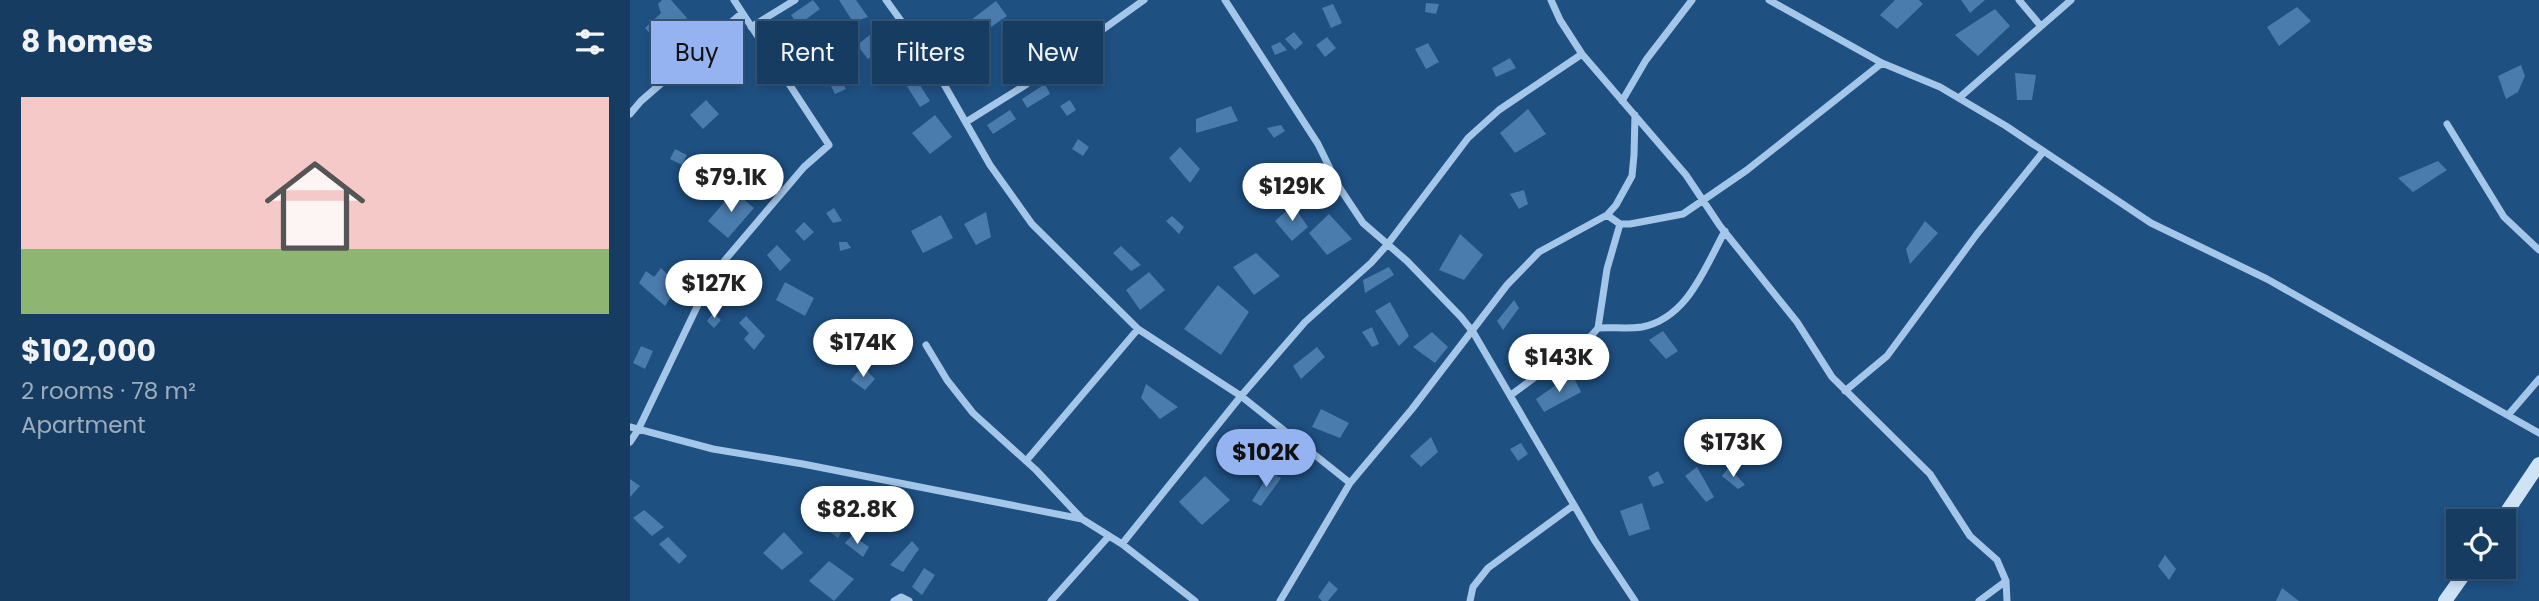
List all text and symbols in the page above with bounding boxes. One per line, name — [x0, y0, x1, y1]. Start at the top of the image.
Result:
text: 8 homes — [21, 20, 153, 63]
chip: Buy — [651, 21, 743, 84]
chip: Rent — [757, 21, 858, 84]
chip: Filters — [872, 21, 989, 84]
chip: New — [1003, 21, 1103, 84]
icon: filters — [571, 23, 609, 61]
icon: home — [252, 143, 378, 269]
pin: $79.1K — [674, 154, 788, 214]
text: $79.1K — [695, 161, 767, 193]
pin: $129K — [1243, 164, 1341, 223]
text: $129K — [1258, 170, 1326, 202]
pin: $127K — [665, 260, 763, 320]
text: $127K — [681, 267, 747, 299]
pin: $174K — [814, 320, 912, 379]
text: $174K — [829, 326, 897, 358]
text: $102,000 — [21, 329, 156, 372]
pin: $143K — [1510, 334, 1608, 394]
text: $143K — [1524, 341, 1594, 373]
text: 2 rooms · 78 m² — [21, 375, 196, 407]
text: Apartment — [21, 409, 146, 441]
pin: $173K — [1684, 420, 1782, 479]
text: $173K — [1700, 426, 1766, 458]
pin: $102K — [1217, 430, 1315, 489]
text: $102K — [1232, 436, 1300, 468]
pin: $82.8K — [800, 486, 914, 546]
text: $82.8K — [817, 493, 897, 525]
map controls — [2446, 509, 2516, 579]
button: locate — [2446, 509, 2516, 579]

